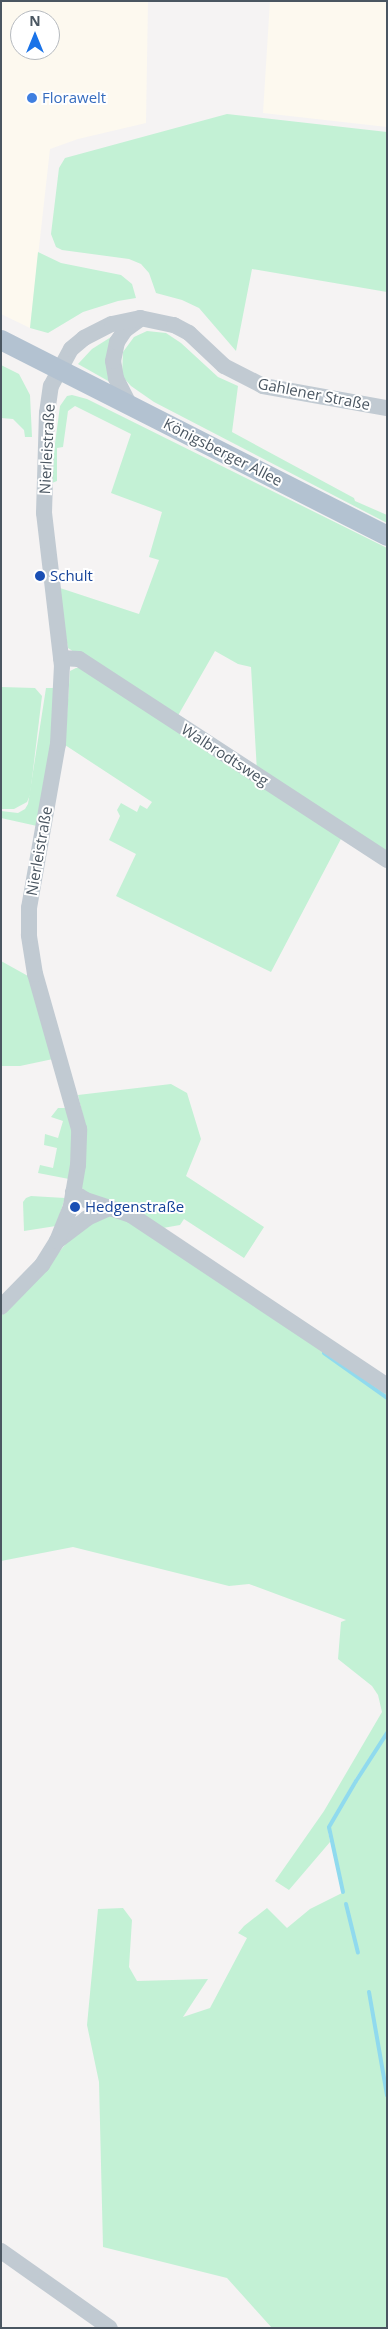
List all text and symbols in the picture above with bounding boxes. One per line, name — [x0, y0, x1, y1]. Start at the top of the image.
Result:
north arrow — [10, 10, 60, 60]
text: N — [29, 11, 41, 30]
place label: Florawelt — [42, 89, 106, 107]
marker: Florawelt — [26, 92, 38, 104]
street label: Gahlener Straße — [256, 374, 372, 414]
street label: Nierleistraße — [36, 403, 58, 495]
street label: Königsberger Allee — [161, 414, 285, 490]
place label: Schult — [50, 567, 93, 585]
marker: Schult — [34, 570, 46, 582]
street label: Walbrodtsweg — [178, 720, 272, 790]
street label: Nierleistraße — [22, 805, 56, 897]
place label: Hedgenstraße — [85, 1198, 184, 1216]
marker: Hedgenstraße — [69, 1201, 81, 1213]

